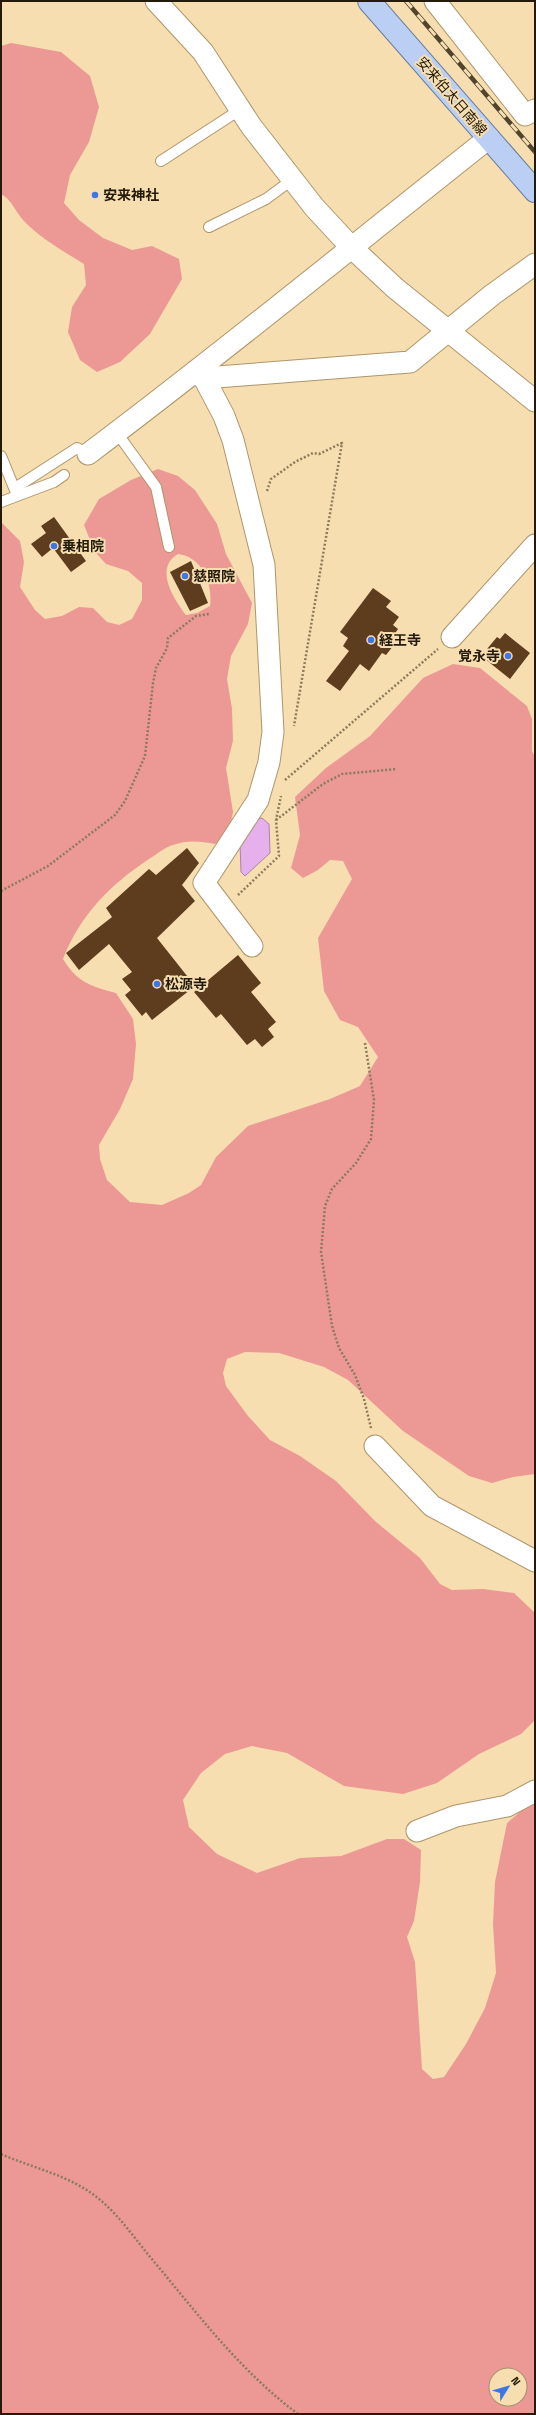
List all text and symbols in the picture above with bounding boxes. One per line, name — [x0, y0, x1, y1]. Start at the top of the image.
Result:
street label: 安来伯太日南線 — [413, 53, 491, 139]
place label: 安来神社 — [103, 186, 159, 204]
marker: 安来神社 — [90, 190, 100, 200]
place label: 乗相院 — [62, 537, 104, 555]
marker: 乗相院 — [49, 541, 59, 551]
place label: 慈照院 — [193, 567, 235, 585]
marker: 慈照院 — [180, 571, 190, 581]
place label: 経王寺 — [379, 631, 421, 649]
marker: 経王寺 — [366, 635, 376, 645]
place label: 覚永寺 — [458, 647, 500, 665]
marker: 覚永寺 — [503, 651, 513, 661]
place label: 松源寺 — [165, 975, 207, 993]
marker: 松源寺 — [152, 979, 162, 989]
north arrow — [488, 2367, 528, 2407]
text: N — [508, 2374, 524, 2388]

